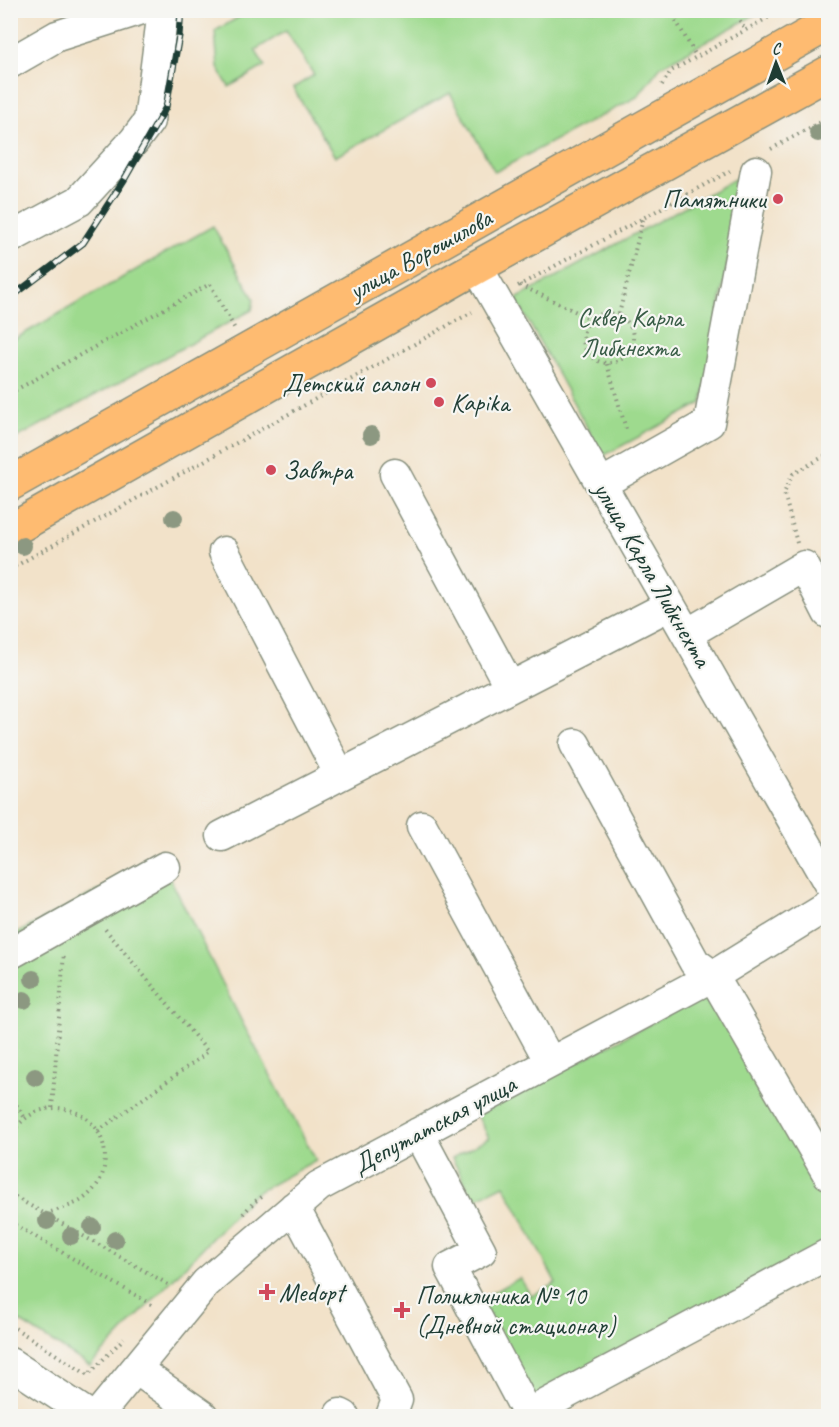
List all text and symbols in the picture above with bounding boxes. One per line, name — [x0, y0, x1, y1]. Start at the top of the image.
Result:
north arrow — [746, 33, 806, 93]
text: С — [772, 39, 782, 59]
place label: Памятники — [662, 183, 767, 216]
marker: Памятники — [771, 192, 785, 206]
street label: улица Ворошилова — [341, 201, 499, 308]
park label: Сквер Карла Либкнехта — [577, 301, 685, 364]
place label: Детский салон — [282, 367, 421, 400]
marker: Детский салон — [424, 376, 438, 390]
place label: Kapika — [451, 386, 511, 419]
marker: Kapika — [432, 395, 446, 409]
place label: Завтра — [283, 454, 354, 487]
marker: Завтра — [264, 463, 278, 477]
street label: улица Карла Либкнехта — [585, 474, 720, 674]
street label: Депутатская улица — [347, 1067, 523, 1181]
place label: Medopt — [279, 1276, 347, 1309]
place label: Поликлиника № 10 (Дневной стационар) — [416, 1279, 617, 1342]
marker: Medopt — [260, 1285, 274, 1299]
marker: Поликлиника № 10 (Дневной стационар) — [393, 1301, 411, 1319]

